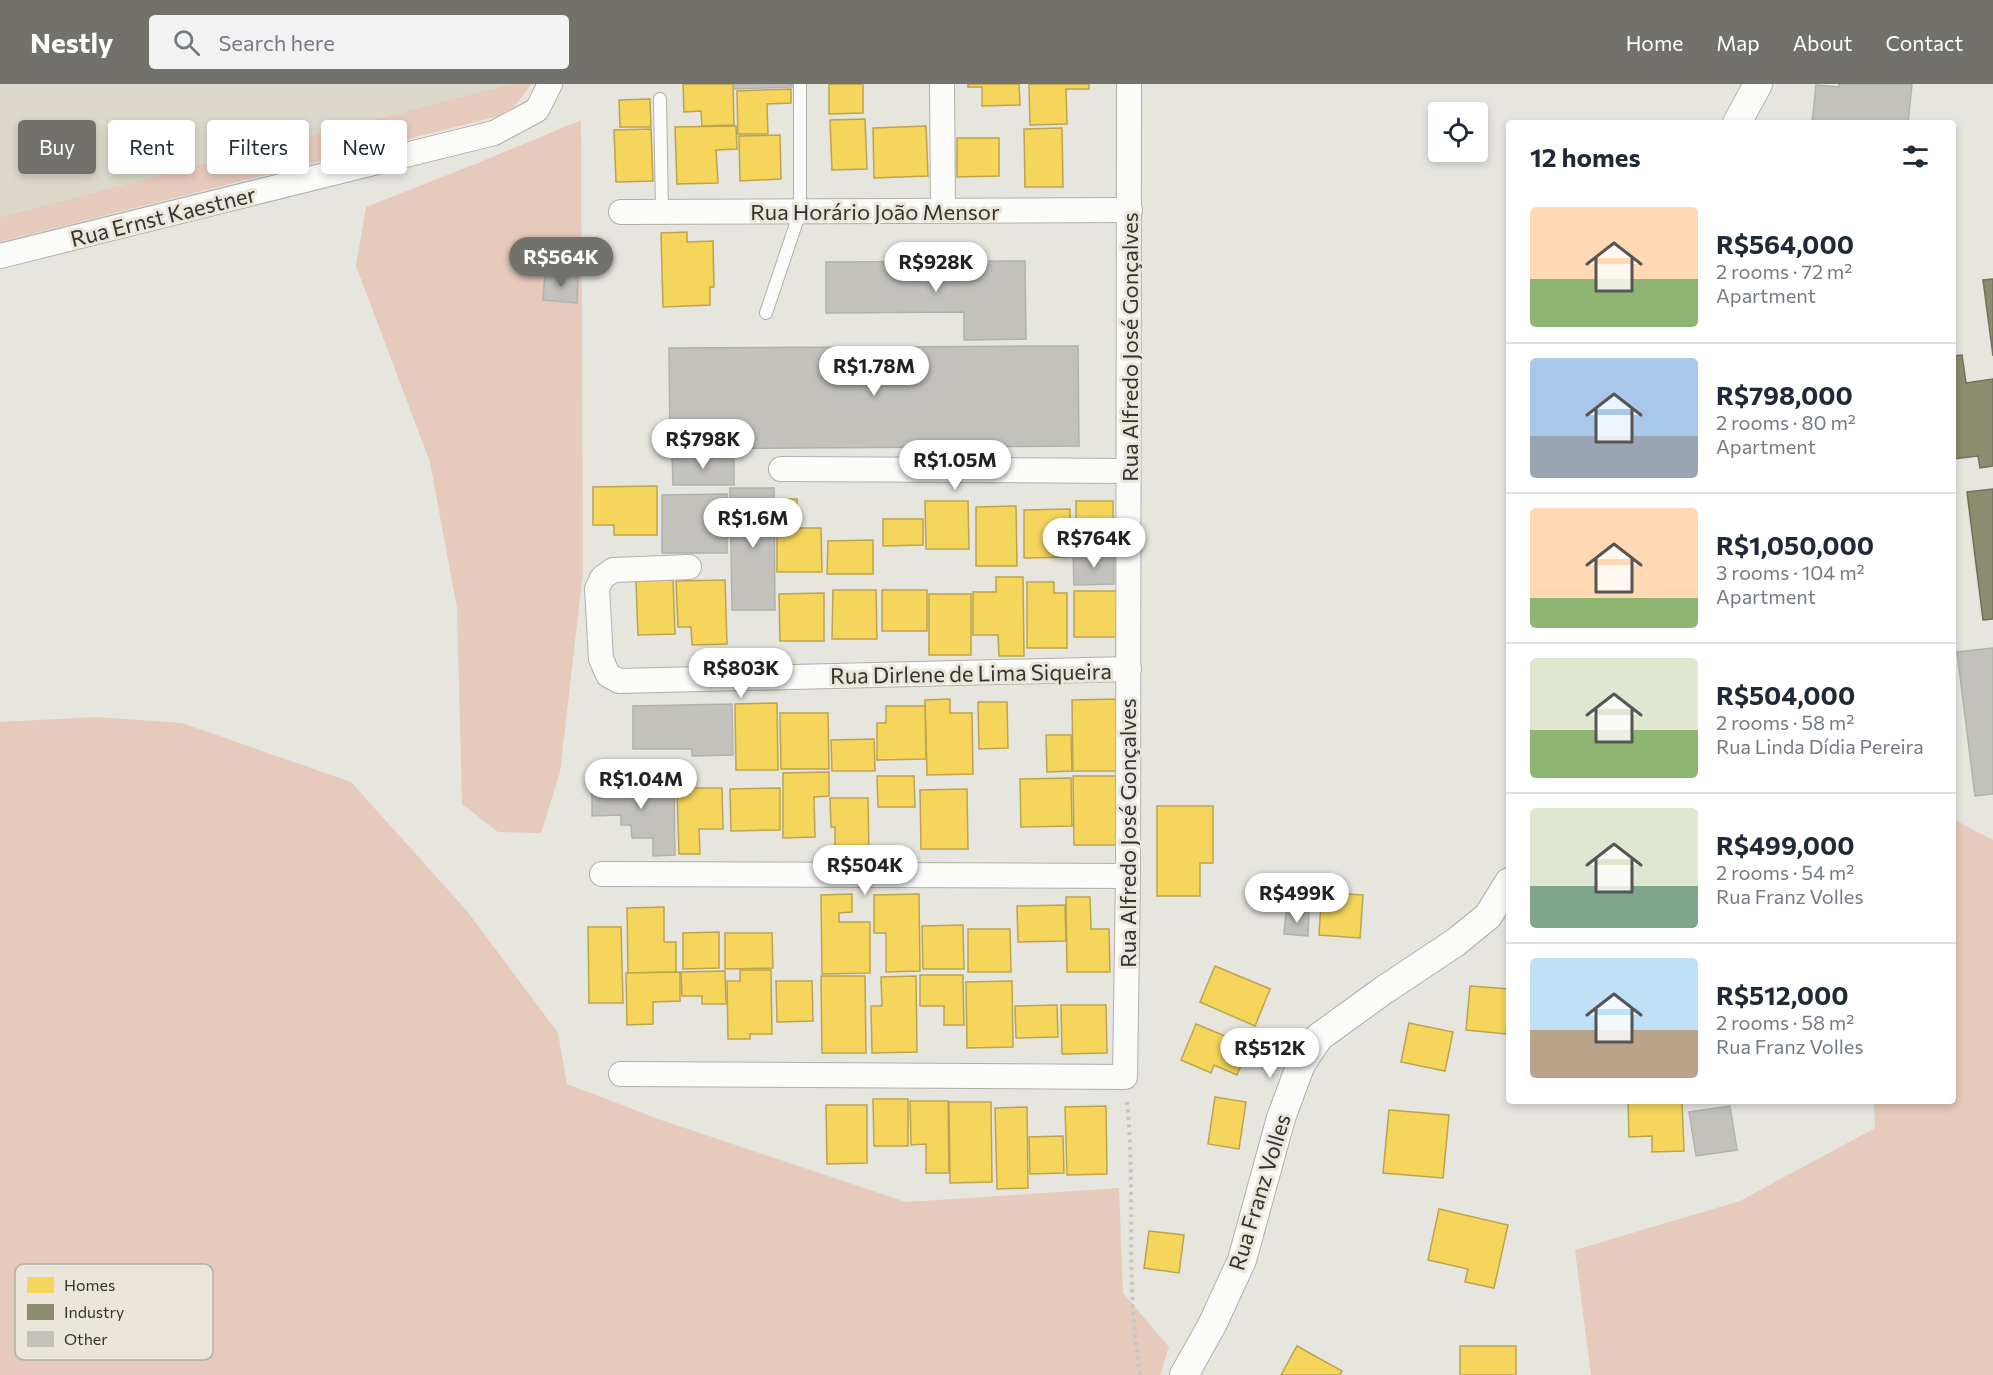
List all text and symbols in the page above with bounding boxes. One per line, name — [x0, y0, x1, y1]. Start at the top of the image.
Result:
search box — [149, 15, 569, 69]
text: Nestly — [30, 25, 113, 59]
icon: search — [170, 26, 203, 59]
text: Search here — [218, 29, 335, 56]
text: Home — [1626, 30, 1683, 55]
text: Map — [1716, 30, 1760, 55]
text: About — [1793, 30, 1852, 55]
text: Contact — [1885, 30, 1963, 55]
map controls — [1428, 102, 1488, 162]
button: locate — [1428, 102, 1488, 162]
chip: Buy — [18, 120, 96, 174]
chip: Rent — [108, 120, 195, 174]
chip: Filters — [207, 120, 309, 174]
chip: New — [321, 120, 407, 174]
icon: filters — [1899, 140, 1932, 173]
text: 12 homes — [1530, 141, 1641, 172]
street label: Rua Ernst Kaestner — [68, 180, 259, 252]
street label: Rua Horário João Mensor — [750, 198, 1000, 225]
street label: Rua Alfredo José Gonçalves — [1116, 212, 1143, 482]
text: R$564,000 — [1716, 228, 1854, 259]
icon: home — [1578, 231, 1650, 303]
pin: R$564K — [512, 237, 610, 288]
pin: R$928K — [887, 242, 985, 293]
text: R$564K — [523, 244, 599, 268]
text: R$928K — [898, 249, 974, 273]
text: 2 rooms · 72 m² — [1716, 259, 1852, 283]
text: Apartment — [1716, 283, 1816, 307]
pin: R$1.78M — [819, 346, 929, 397]
text: R$1.78M — [833, 353, 915, 377]
text: R$798,000 — [1716, 379, 1853, 410]
icon: home — [1578, 382, 1650, 454]
text: 2 rooms · 80 m² — [1716, 410, 1856, 434]
pin: R$798K — [654, 419, 752, 470]
text: R$798K — [666, 426, 740, 450]
text: Apartment — [1716, 434, 1816, 458]
pin: R$1.05M — [900, 440, 1010, 491]
text: R$1.05M — [913, 447, 997, 471]
pin: R$1.6M — [704, 498, 802, 549]
text: R$1.6M — [718, 505, 789, 529]
pin: R$764K — [1045, 518, 1143, 569]
text: R$764K — [1057, 525, 1131, 549]
text: R$1,050,000 — [1716, 529, 1874, 560]
icon: home — [1578, 532, 1650, 604]
text: 3 rooms · 104 m² — [1716, 560, 1865, 584]
text: Apartment — [1716, 584, 1816, 608]
pin: R$803K — [692, 648, 790, 699]
text: R$803K — [703, 655, 779, 679]
street label: Rua Dirlene de Lima Siqueira — [830, 657, 1112, 689]
text: R$504,000 — [1716, 679, 1855, 710]
icon: home — [1578, 682, 1650, 754]
street label: Rua Alfredo José Gonçalves — [1114, 698, 1141, 968]
text: 2 rooms · 58 m² — [1716, 710, 1854, 734]
text: Rua Linda Dídia Pereira — [1716, 734, 1924, 758]
pin: R$1.04M — [586, 759, 696, 810]
text: R$1.04M — [599, 766, 683, 790]
text: R$499,000 — [1716, 829, 1855, 860]
icon: home — [1578, 832, 1650, 904]
pin: R$504K — [816, 845, 914, 896]
text: R$504K — [827, 852, 903, 876]
text: 2 rooms · 54 m² — [1716, 860, 1854, 884]
pin: R$499K — [1248, 873, 1346, 924]
text: R$499K — [1259, 880, 1335, 904]
text: Rua Franz Volles — [1716, 884, 1864, 908]
text: R$512,000 — [1716, 979, 1849, 1010]
icon: home — [1578, 982, 1650, 1054]
text: 2 rooms · 58 m² — [1716, 1010, 1854, 1034]
pin: R$512K — [1221, 1028, 1319, 1079]
text: Rua Franz Volles — [1716, 1034, 1864, 1058]
text: R$512K — [1234, 1035, 1306, 1059]
street label: Rua Franz Volles — [1222, 1110, 1296, 1274]
legend — [15, 1264, 213, 1360]
text: Homes — [64, 1275, 115, 1294]
text: Industry — [64, 1302, 124, 1321]
text: Other — [64, 1329, 108, 1348]

